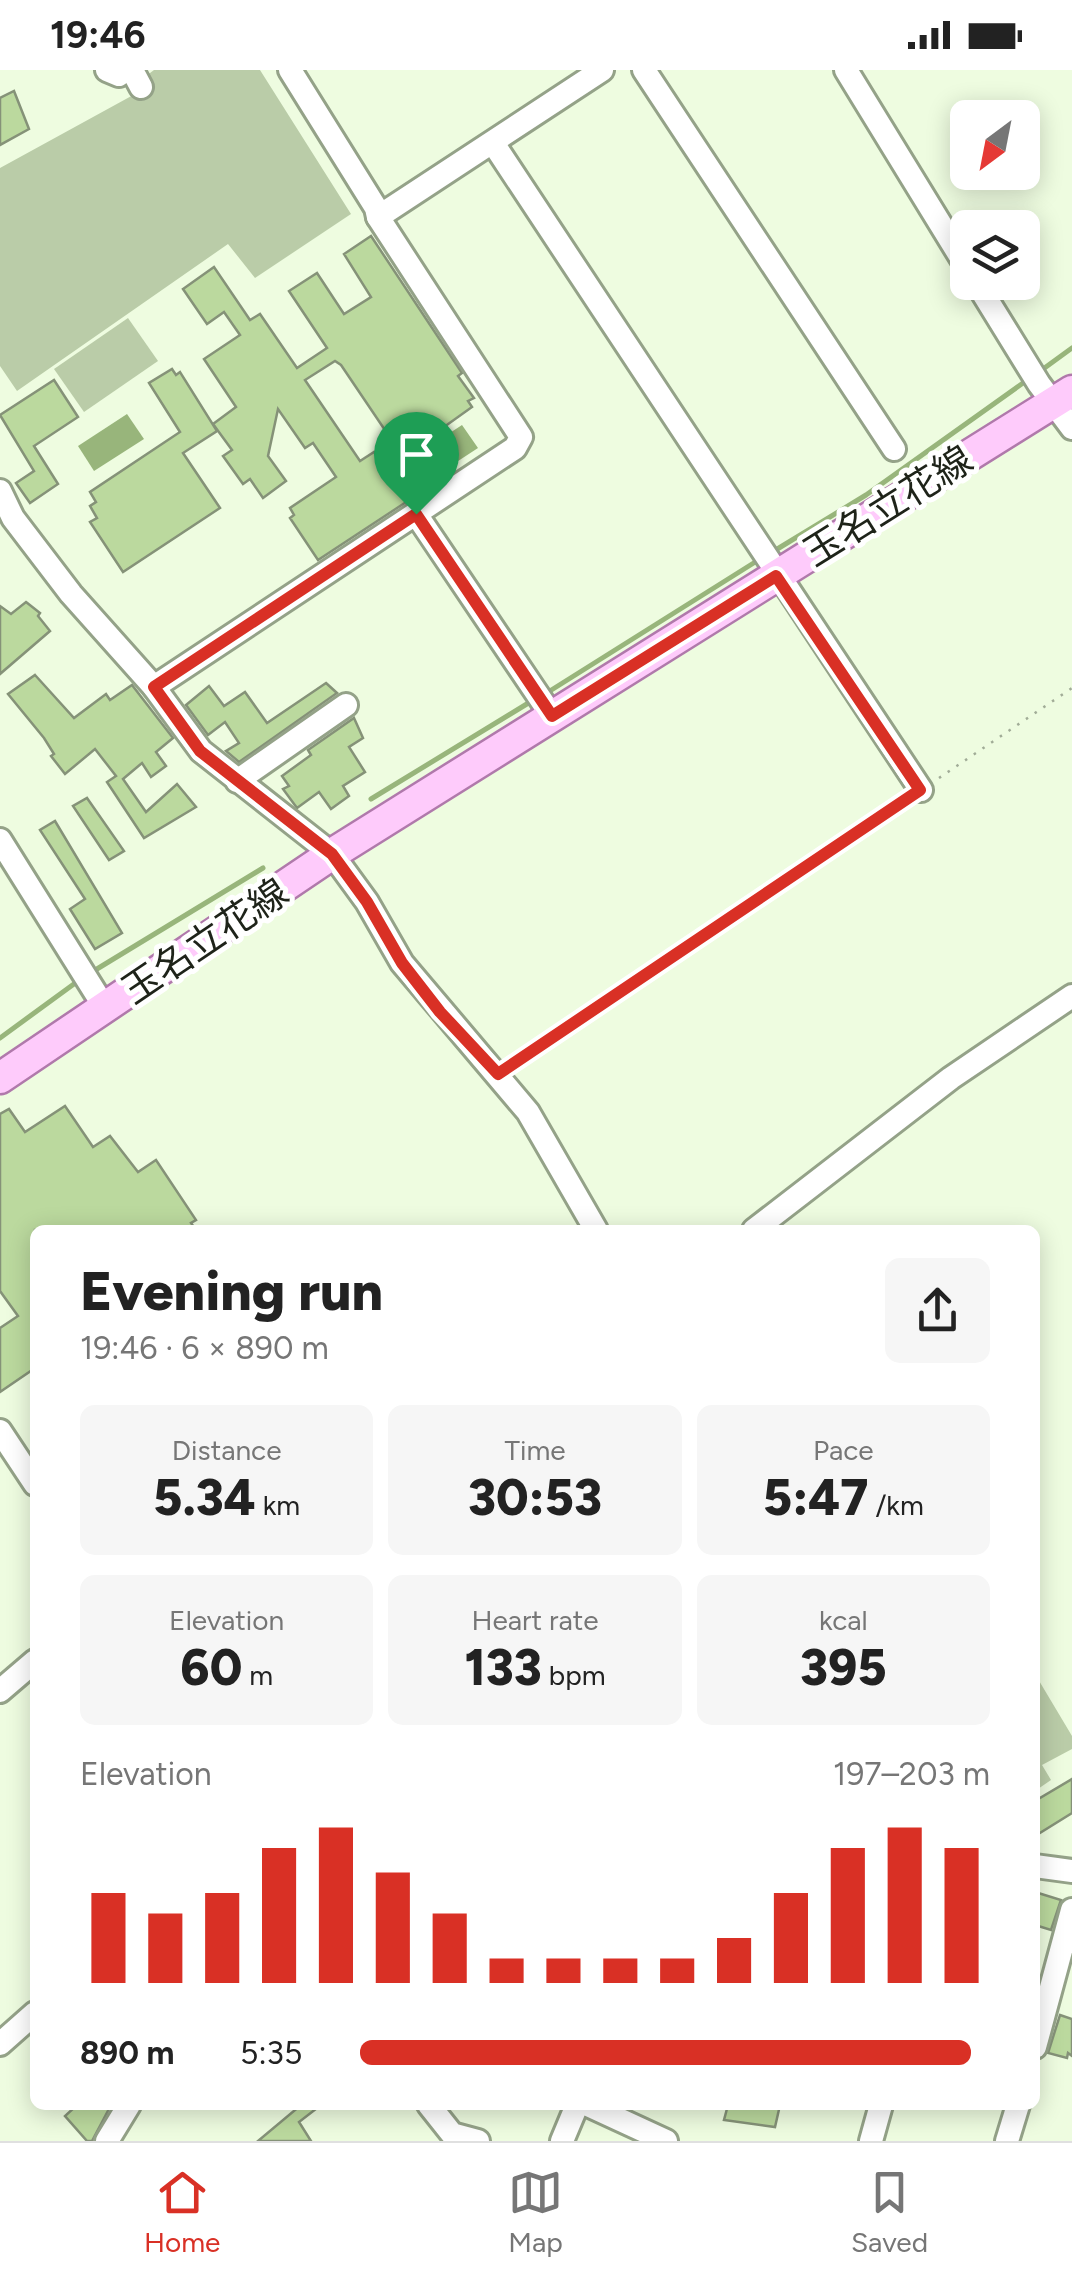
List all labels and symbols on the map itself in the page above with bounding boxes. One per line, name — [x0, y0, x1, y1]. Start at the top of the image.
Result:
north arrow — [950, 100, 1040, 190]
pin — [374, 412, 459, 515]
street label: 玉名立花線 — [795, 436, 981, 576]
street label: 玉名立花線 — [113, 869, 297, 1013]

